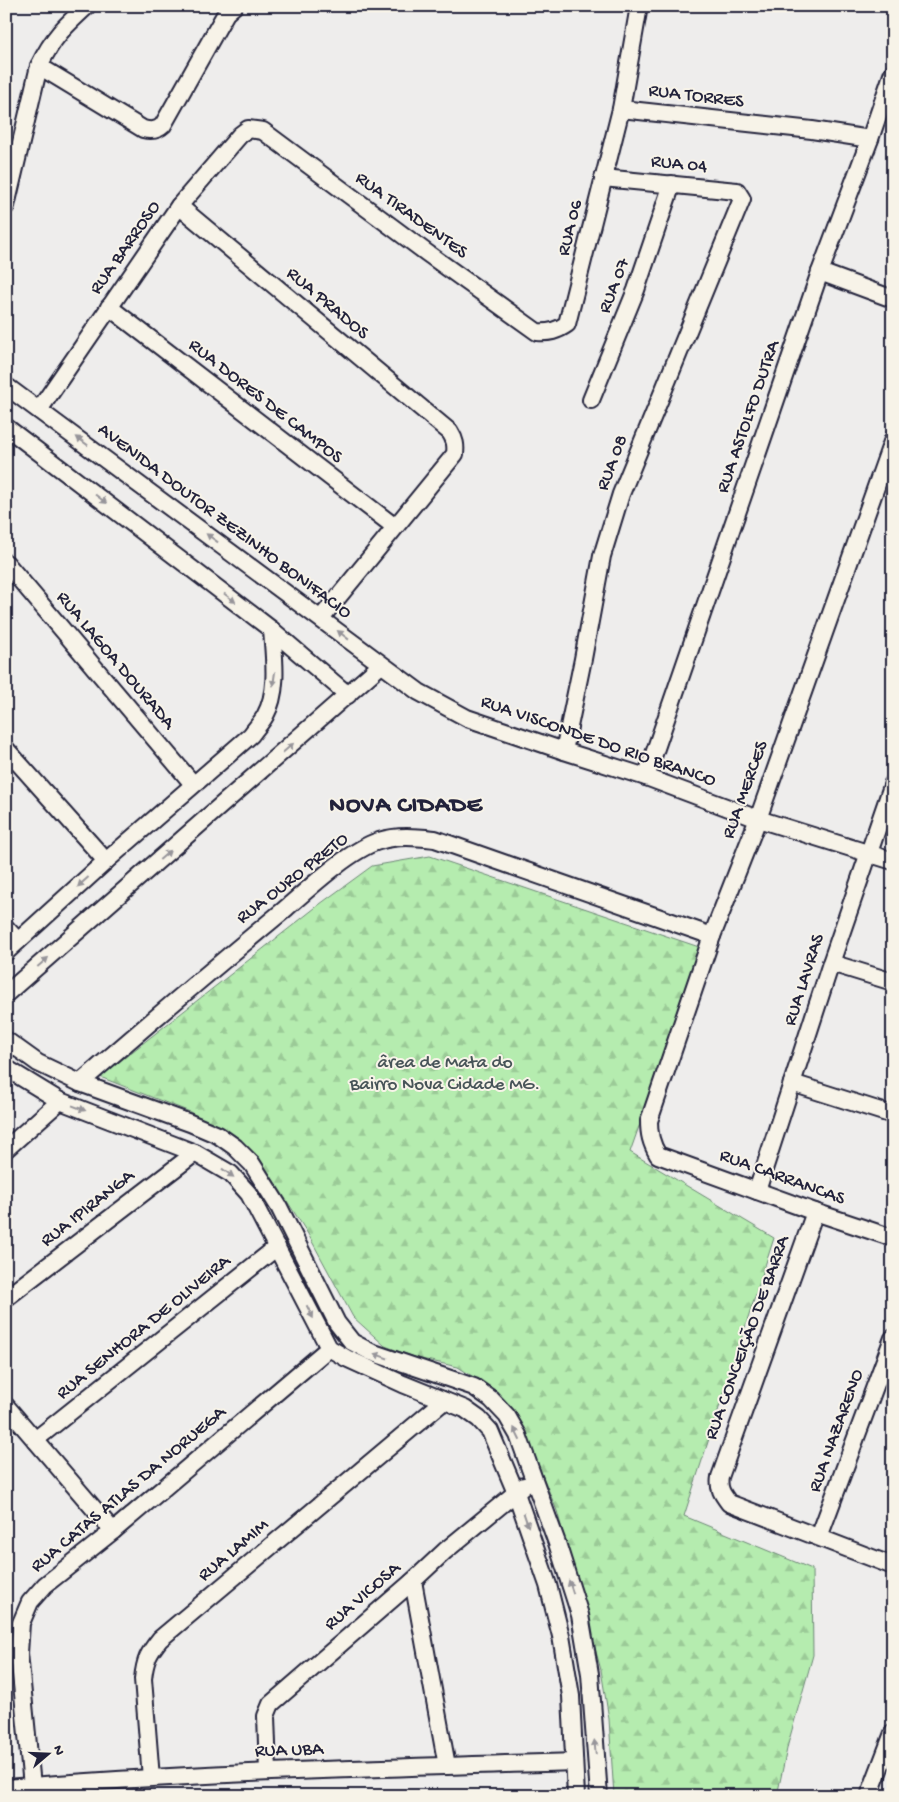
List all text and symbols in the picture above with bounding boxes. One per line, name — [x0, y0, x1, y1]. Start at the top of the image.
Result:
street label: RUA TORRES — [647, 80, 745, 114]
street label: RUA 04 — [650, 151, 708, 179]
street label: RUA TIRADENTES — [350, 167, 472, 265]
street label: RUA BARROSO — [85, 196, 167, 299]
street label: RUA 06 — [553, 197, 589, 258]
street label: RUA 07 — [594, 254, 636, 317]
street label: RUA PRADOS — [281, 263, 373, 345]
street label: RUA DORES DE CAMPOS — [183, 335, 347, 470]
street label: RUA ASTOLFO DUTRA — [712, 336, 786, 496]
street label: AVENIDA DOUTOR ZEZINHO BONIFACIO — [92, 419, 356, 625]
street label: RUA 08 — [592, 432, 634, 494]
one-way arrow — [75, 437, 88, 447]
one-way arrow — [94, 494, 107, 505]
one-way arrow — [205, 533, 219, 543]
street label: RUA LAGOA DOURADA — [50, 587, 181, 736]
one-way arrow — [223, 593, 237, 603]
one-way arrow — [336, 630, 350, 640]
one-way arrow — [270, 671, 278, 687]
street label: RUA VISCONDE DO RIO BRANCO — [477, 691, 719, 793]
street label: RUA MERCES — [718, 738, 774, 842]
one-way arrow — [281, 742, 293, 754]
district label: NOVA CIDADE — [329, 792, 484, 821]
street label: RUA OURO PRETO — [232, 828, 354, 930]
one-way arrow — [159, 849, 171, 861]
one-way arrow — [78, 876, 90, 888]
street label: RUA LAVRAS — [779, 931, 831, 1029]
one-way arrow — [37, 957, 49, 968]
park label: ârea de Mata do Bairro Nova Cidade MG. — [349, 1052, 540, 1097]
one-way arrow — [72, 1105, 86, 1113]
street label: RUA CARRANCAS — [716, 1145, 848, 1211]
street label: RUA IPIRANGA — [36, 1164, 141, 1253]
one-way arrow — [221, 1168, 235, 1178]
street label: RUA CONCEIÇÃO DE BARRA — [700, 1231, 796, 1443]
street label: RUA SENHORA DE OLIVEIRA — [52, 1250, 237, 1405]
one-way arrow — [306, 1304, 314, 1319]
one-way arrow — [373, 1352, 388, 1360]
street label: RUA NAZARENO — [804, 1366, 870, 1496]
street label: RUA CATAS ATLAS DA NORUEGA — [27, 1400, 233, 1578]
one-way arrow — [512, 1427, 520, 1441]
one-way arrow — [523, 1513, 530, 1528]
street label: RUA LAMIM — [194, 1514, 275, 1587]
street label: RUA VICOSA — [320, 1556, 407, 1636]
one-way arrow — [567, 1579, 575, 1594]
north arrow — [22, 1730, 72, 1780]
street label: RUA UBA — [254, 1738, 325, 1764]
one-way arrow — [591, 1739, 599, 1755]
text: N — [48, 1743, 67, 1758]

